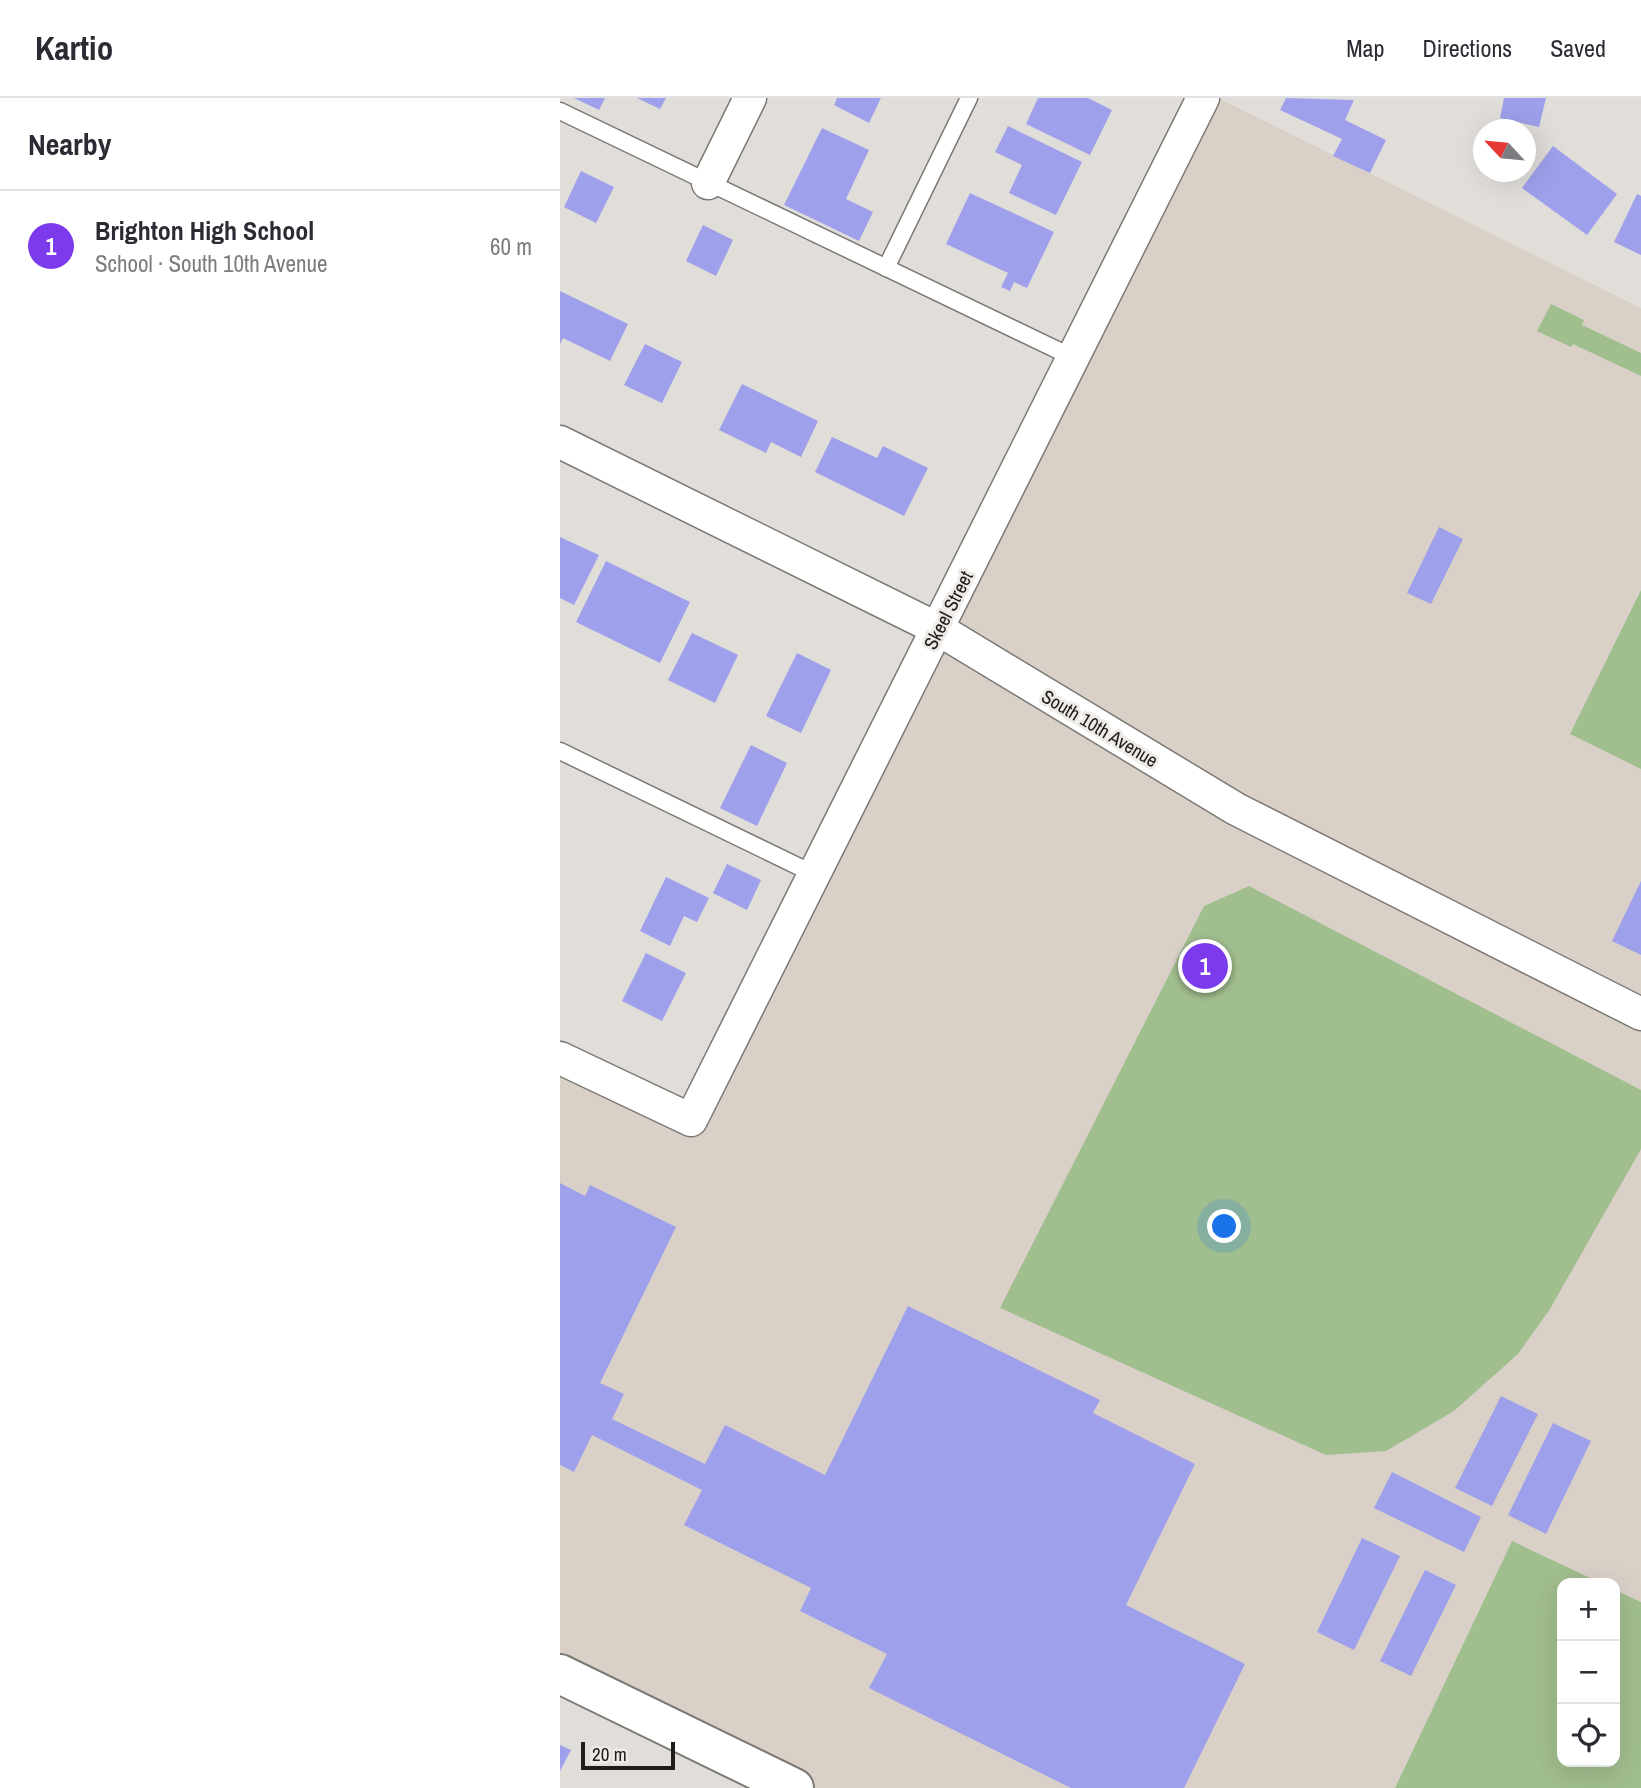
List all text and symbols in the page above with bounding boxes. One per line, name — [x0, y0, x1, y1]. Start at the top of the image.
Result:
text: Kartio — [35, 26, 113, 70]
text: Map — [1346, 32, 1384, 64]
text: Directions — [1422, 32, 1512, 64]
text: Saved — [1550, 32, 1606, 64]
north arrow — [1473, 119, 1536, 182]
text: Nearby — [28, 124, 111, 164]
text: Brighton High School — [95, 213, 314, 248]
text: 1 — [46, 231, 56, 262]
text: 60 m — [490, 231, 532, 262]
text: School · South 10th Avenue — [95, 248, 327, 279]
street label: Skeel Street — [917, 566, 979, 654]
street label: South 10th Avenue — [1037, 683, 1163, 773]
pin: 1 — [1182, 940, 1228, 992]
your location — [1207, 1209, 1241, 1243]
map controls — [1557, 1578, 1620, 1767]
button: + — [1557, 1578, 1620, 1641]
button: − — [1557, 1641, 1620, 1704]
button: locate — [1557, 1704, 1620, 1767]
scale bar — [581, 1739, 676, 1771]
text: 20 m — [592, 1741, 627, 1767]

